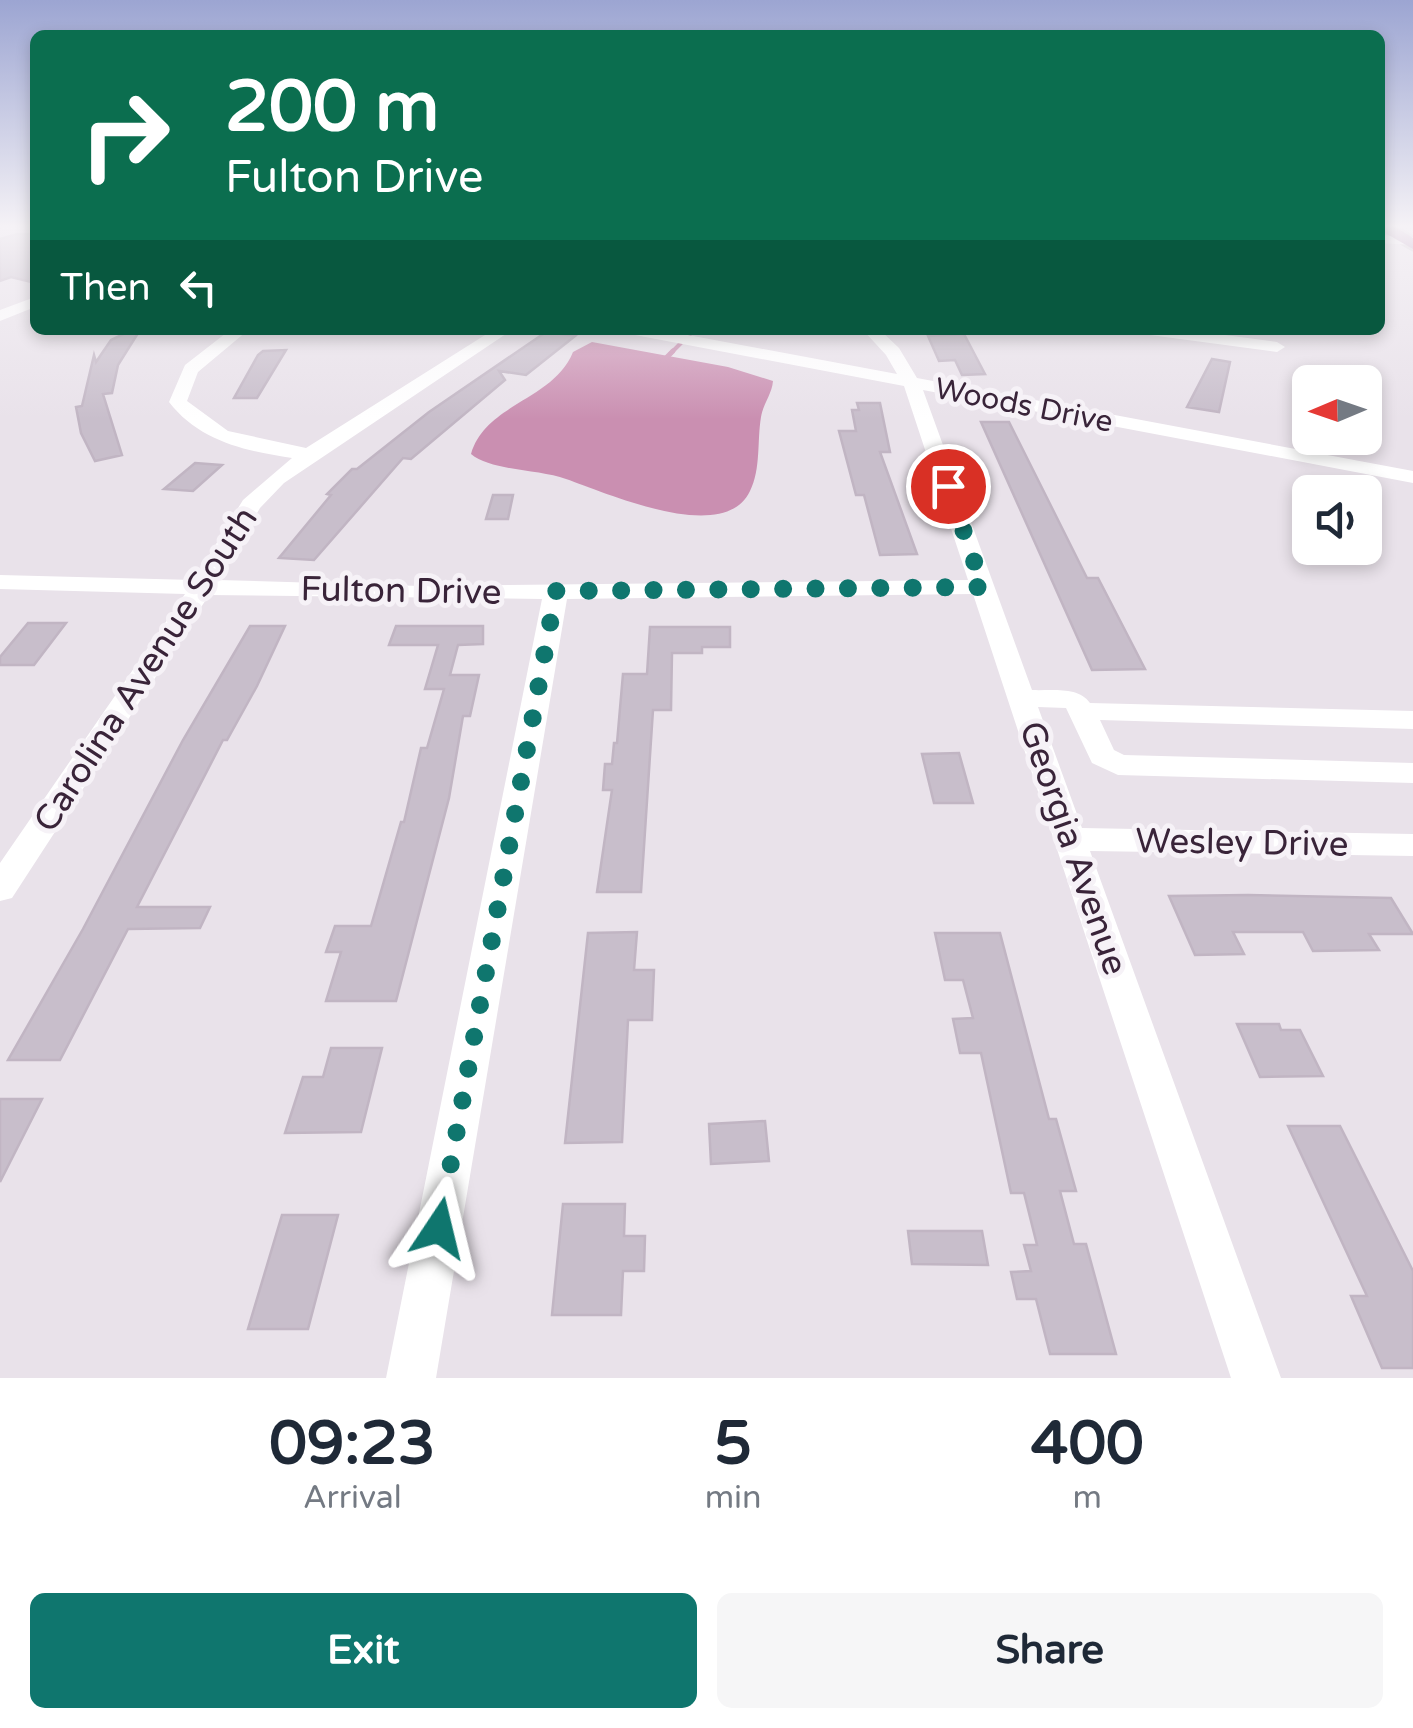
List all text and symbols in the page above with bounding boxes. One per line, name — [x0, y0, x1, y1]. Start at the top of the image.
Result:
text: 200 m — [225, 66, 439, 150]
icon: right — [60, 70, 190, 200]
text: Fulton Drive — [225, 151, 484, 205]
icon: left — [171, 260, 226, 315]
text: Then — [60, 265, 151, 311]
north arrow — [1292, 365, 1382, 455]
map controls — [1292, 365, 1382, 565]
street label: Woods Drive — [932, 370, 1116, 441]
pin — [906, 444, 991, 529]
icon: arrive — [921, 459, 976, 514]
button: sound — [1292, 475, 1382, 565]
street label: Carolina Avenue South — [25, 499, 267, 840]
street label: Fulton Drive — [300, 568, 502, 614]
street label: Georgia Avenue — [1010, 716, 1136, 981]
street label: Wesley Drive — [1135, 820, 1349, 866]
position arrow — [387, 1176, 491, 1280]
text: 09:23 — [269, 1408, 436, 1480]
text: 5 — [714, 1408, 752, 1480]
text: 400 — [1031, 1408, 1144, 1480]
text: Arrival — [303, 1479, 402, 1517]
text: min — [705, 1479, 762, 1517]
text: m — [1073, 1479, 1102, 1517]
button: Exit — [30, 1593, 697, 1708]
button: Share — [717, 1593, 1383, 1708]

